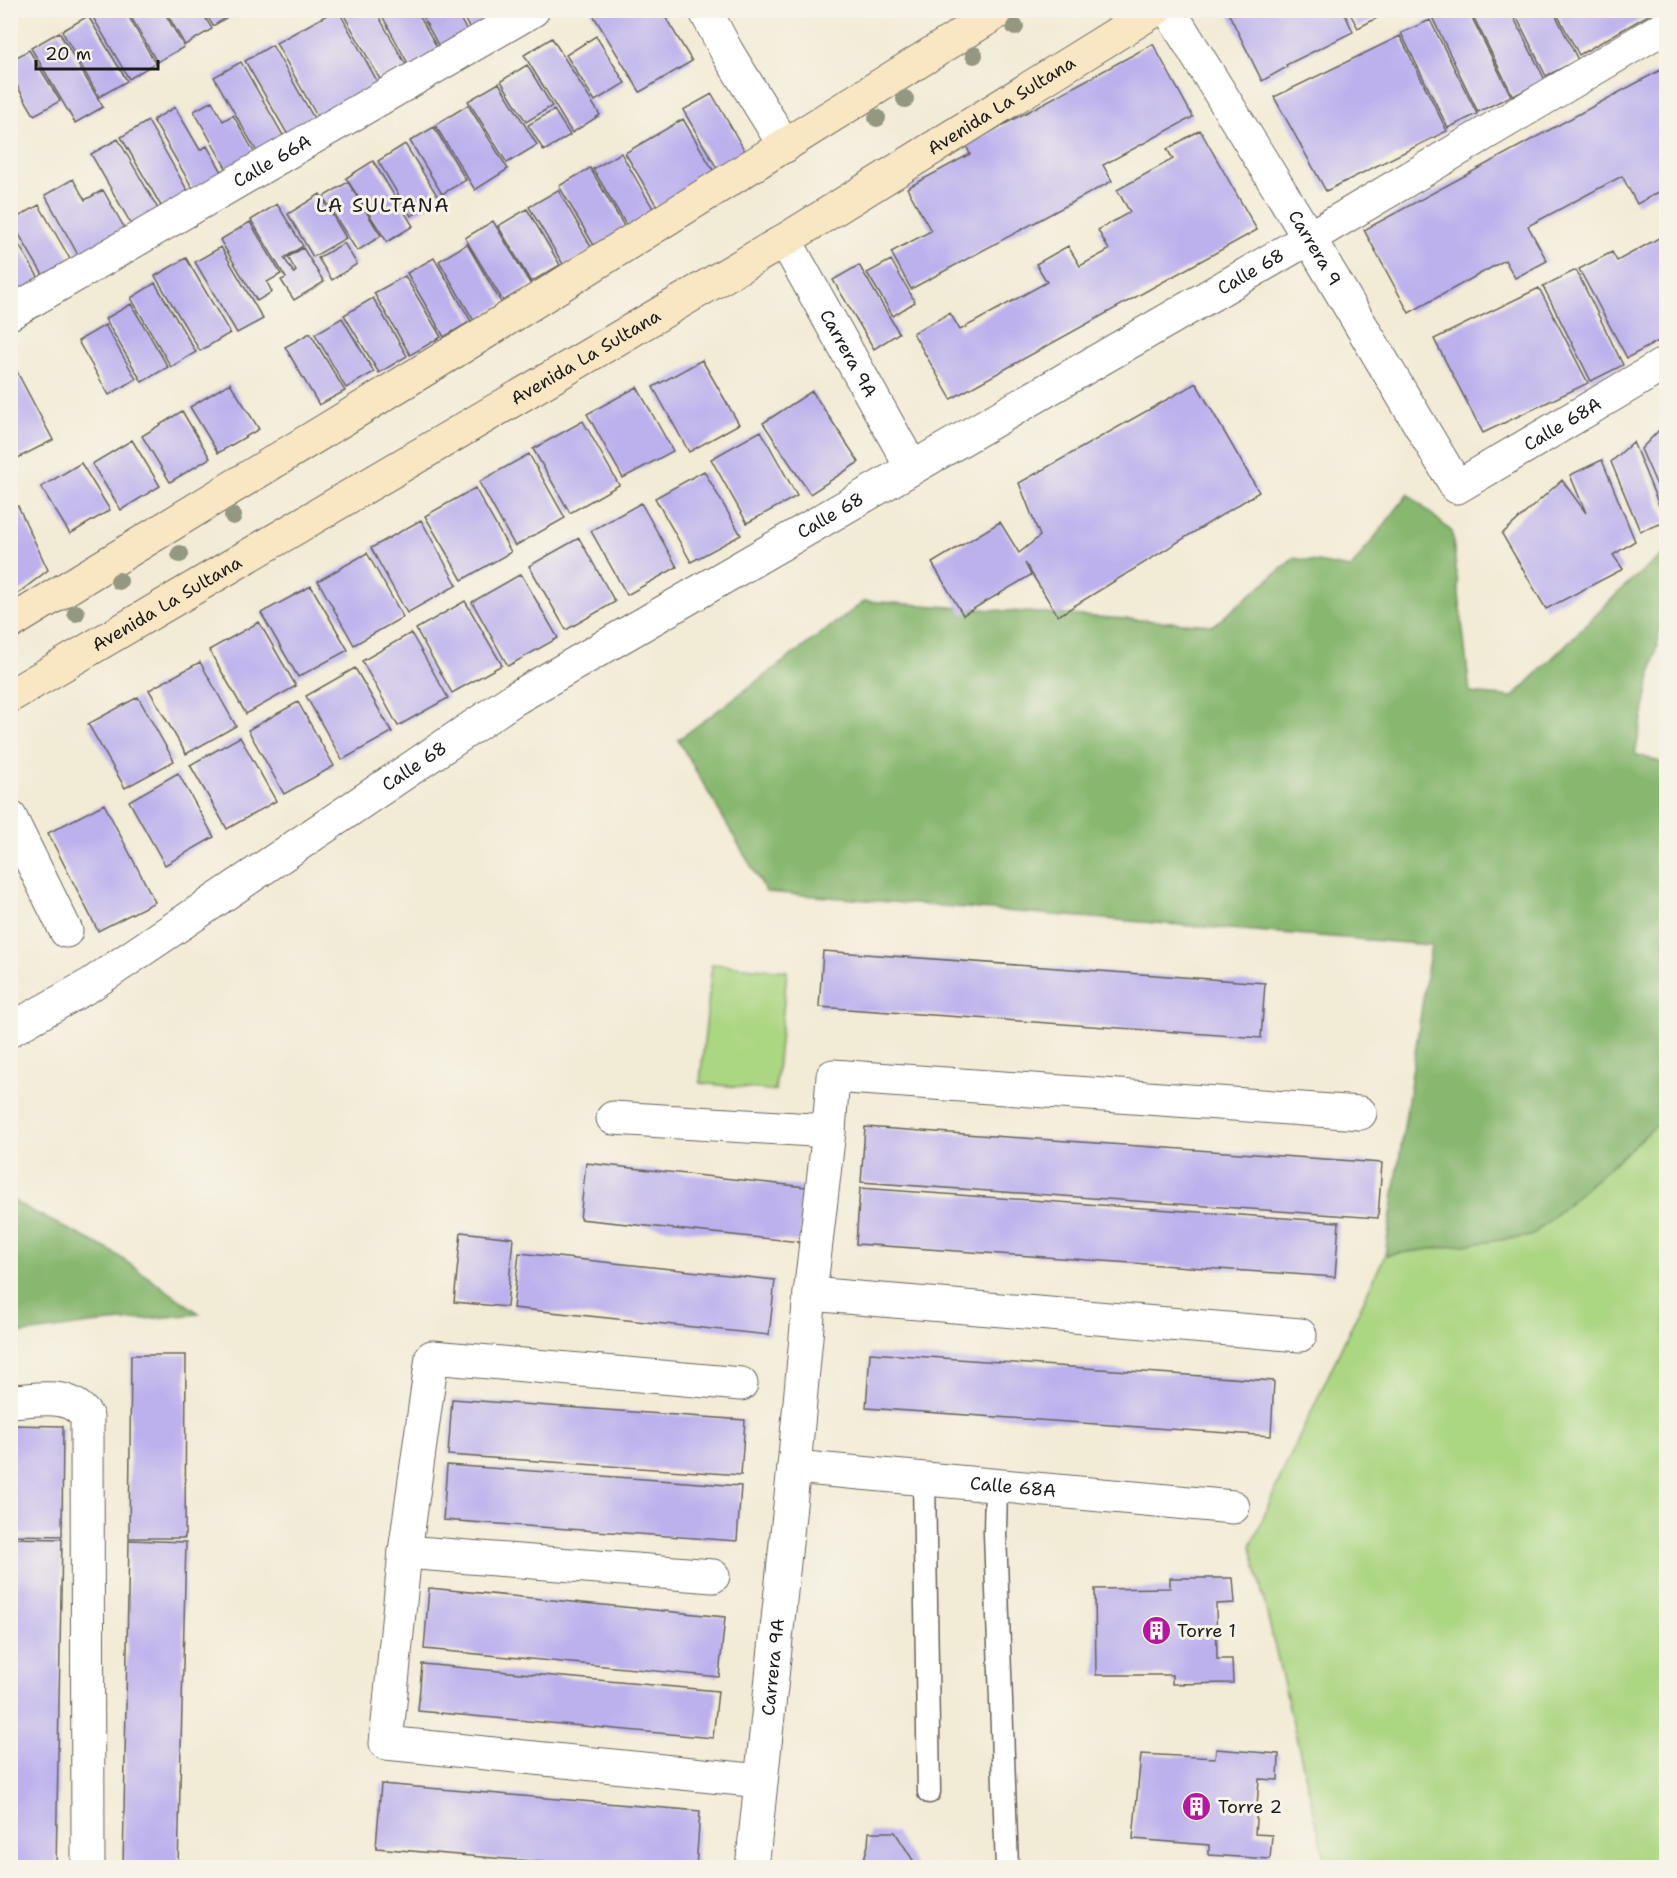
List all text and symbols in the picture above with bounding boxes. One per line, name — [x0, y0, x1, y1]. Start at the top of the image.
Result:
scale bar — [36, 33, 158, 71]
text: 20 m — [45, 42, 91, 66]
street label: Avenida La Sultana — [923, 50, 1080, 161]
street label: Calle 66A — [229, 129, 316, 193]
district label: LA SULTANA — [316, 192, 450, 218]
street label: Carrera 9 — [1283, 206, 1347, 290]
street label: Calle 68 — [1213, 243, 1289, 301]
street label: Avenida La Sultana — [506, 304, 665, 411]
street label: Carrera 9A — [814, 305, 882, 402]
street label: Calle 68A — [1519, 392, 1606, 457]
street label: Calle 68 — [793, 487, 868, 544]
street label: Avenida La Sultana — [88, 550, 246, 657]
street label: Calle 68 — [377, 736, 451, 797]
street label: Calle 68A — [969, 1471, 1057, 1503]
building icon: Torre 1 — [1140, 1615, 1172, 1647]
street label: Carrera 9A — [756, 1617, 790, 1717]
place label: Torre 1 — [1177, 1619, 1236, 1643]
building icon: Torre 2 — [1181, 1791, 1213, 1823]
place label: Torre 2 — [1218, 1795, 1282, 1819]

